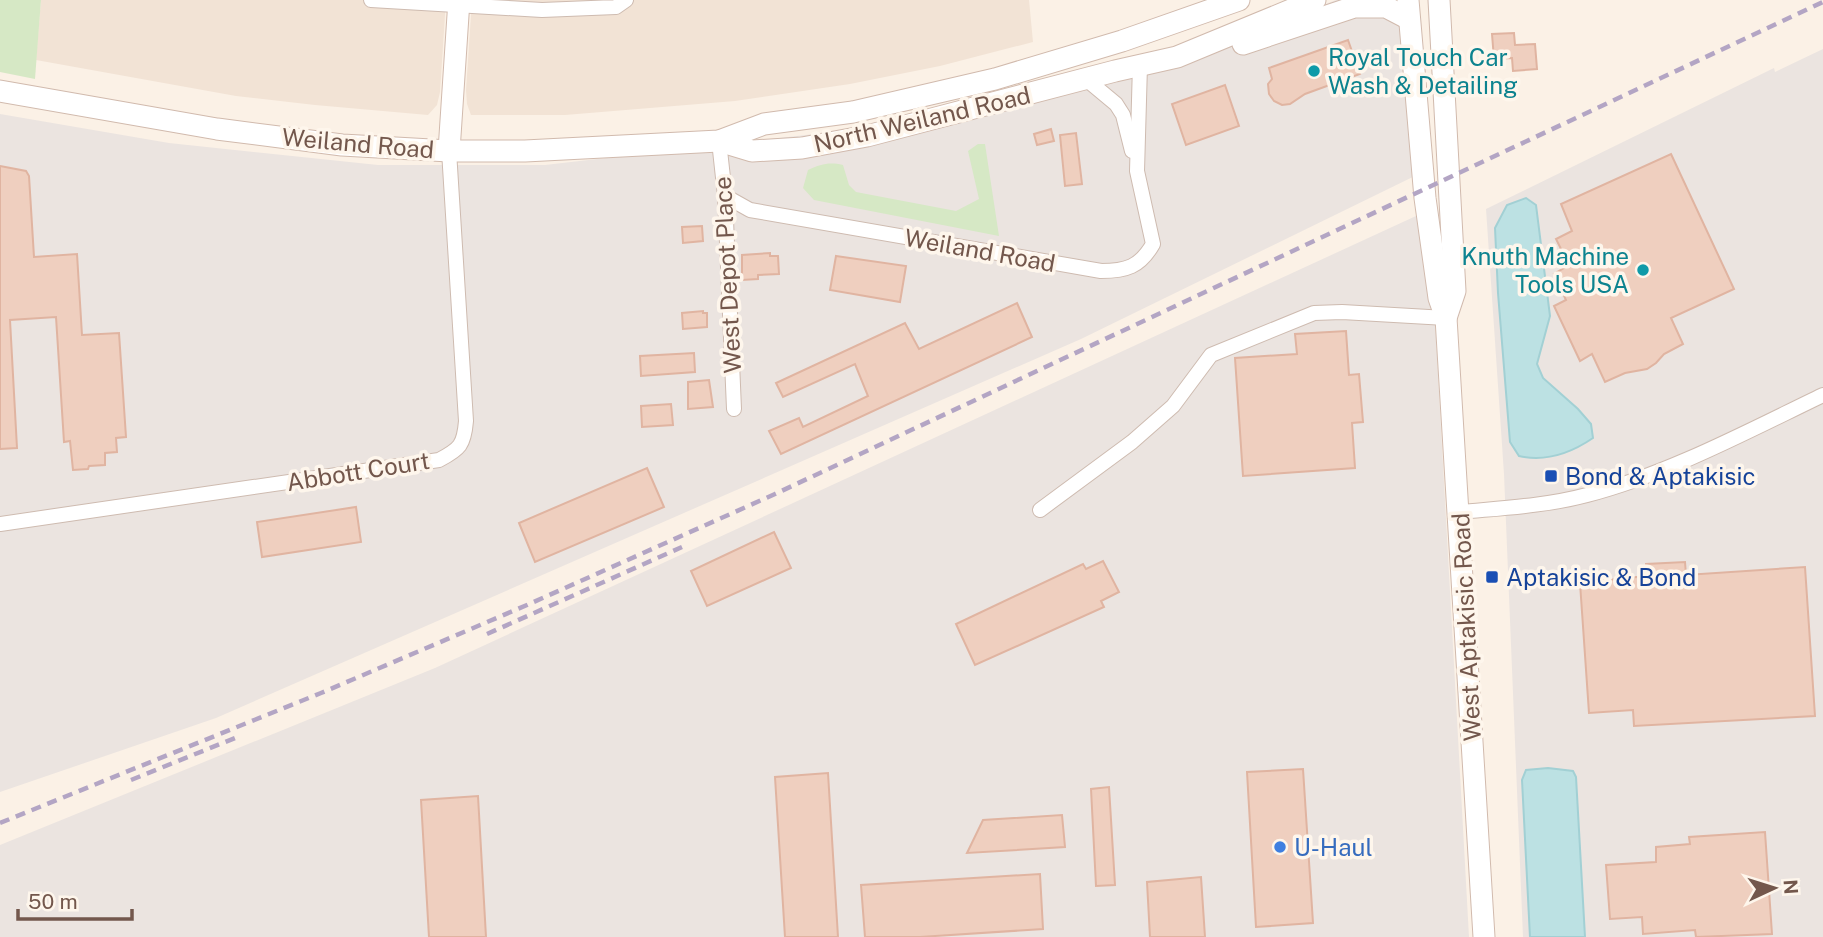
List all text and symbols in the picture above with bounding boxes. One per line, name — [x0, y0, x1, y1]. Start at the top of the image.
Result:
place label: Royal Touch Car Wash & Detailing — [1328, 43, 1518, 99]
marker: Royal Touch Car Wash & Detailing — [1306, 63, 1322, 79]
street label: North Weiland Road — [811, 80, 1033, 158]
street label: Weiland Road — [281, 122, 435, 164]
street label: West Depot Place — [708, 176, 746, 374]
street label: Weiland Road — [902, 223, 1058, 277]
place label: Knuth Machine Tools USA — [1461, 242, 1629, 298]
marker: Knuth Machine Tools USA — [1635, 262, 1651, 278]
street label: Abbott Court — [284, 446, 432, 496]
place label: Bond & Aptakisic — [1565, 462, 1755, 490]
marker: Bond & Aptakisic — [1543, 468, 1559, 484]
street label: West Aptakisic Road — [1446, 512, 1486, 742]
place label: Aptakisic & Bond — [1506, 563, 1696, 591]
marker: Aptakisic & Bond — [1484, 569, 1500, 585]
place label: U-Haul — [1294, 833, 1373, 861]
marker: U-Haul — [1272, 839, 1288, 855]
north arrow — [1739, 853, 1809, 923]
scale bar — [18, 878, 131, 922]
text: N — [1779, 879, 1802, 895]
text: 50 m — [28, 889, 78, 914]

